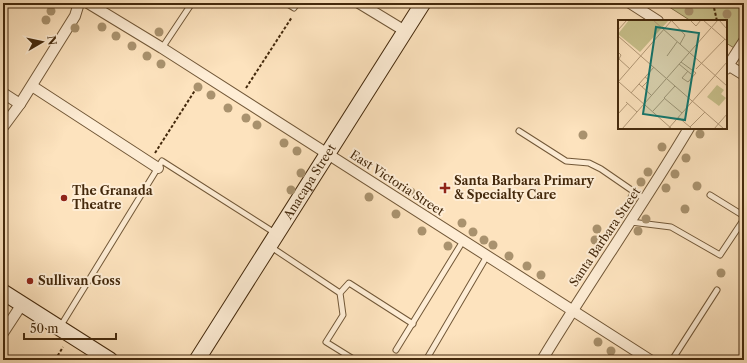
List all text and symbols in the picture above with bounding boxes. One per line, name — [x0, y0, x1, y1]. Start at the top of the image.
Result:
inset map — [618, 20, 727, 129]
north arrow — [22, 22, 62, 62]
text: N — [44, 35, 60, 47]
street label: Anacapa Street — [279, 140, 339, 223]
street label: East Victoria Street — [347, 147, 448, 219]
place label: Santa Barbara Primary & Specialty Care — [454, 173, 595, 202]
marker: Santa Barbara Primary & Specialty Care — [439, 182, 451, 194]
place label: The Granada Theatre — [72, 183, 154, 212]
street label: Santa Barbara Street — [566, 184, 644, 289]
marker: The Granada Theatre — [59, 193, 69, 203]
place label: Sullivan Goss — [38, 273, 121, 288]
marker: Sullivan Goss — [25, 276, 35, 286]
scale bar — [24, 315, 116, 341]
text: 50 m — [30, 321, 59, 336]

